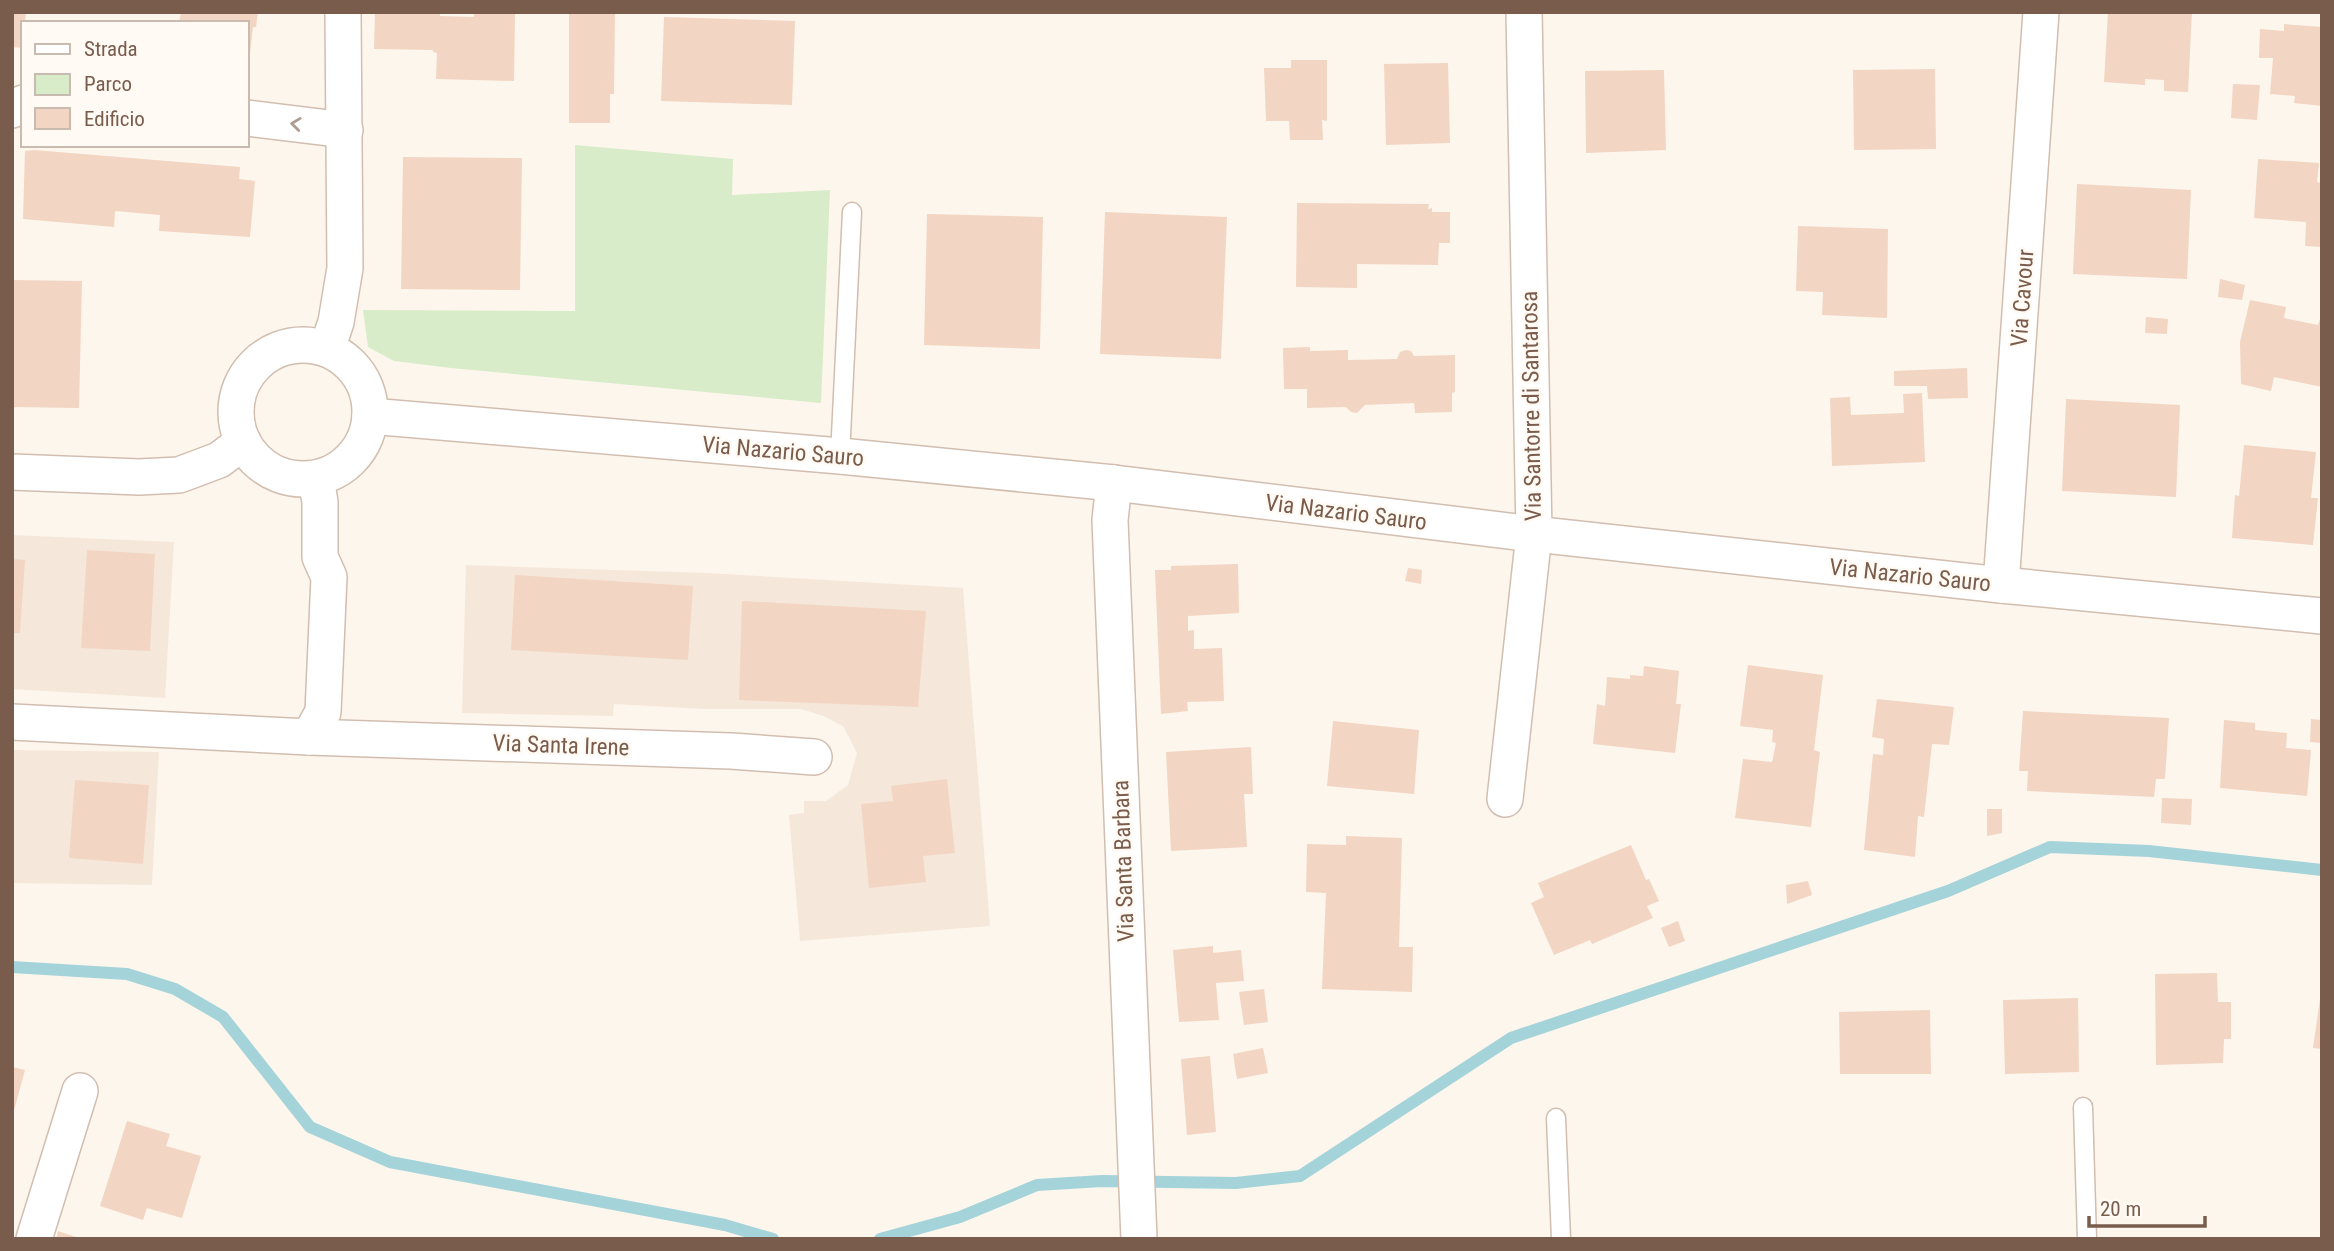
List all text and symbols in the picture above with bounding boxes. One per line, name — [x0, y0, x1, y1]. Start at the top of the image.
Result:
legend — [21, 21, 248, 147]
text: Strada — [84, 37, 138, 61]
text: Parco — [84, 72, 132, 96]
text: Edificio — [84, 107, 145, 131]
one-way arrow — [290, 116, 302, 131]
street label: Via Cavour — [2006, 248, 2039, 348]
street label: Via Santorre di Santarosa — [1516, 291, 1547, 521]
street label: Via Nazario Sauro — [701, 431, 865, 472]
street label: Via Nazario Sauro — [1264, 489, 1428, 536]
street label: Via Nazario Sauro — [1828, 554, 1992, 597]
street label: Via Santa Irene — [492, 730, 630, 761]
street label: Via Santa Barbara — [1107, 779, 1140, 942]
scale bar — [2089, 1184, 2204, 1228]
text: 20 m — [2100, 1197, 2141, 1221]

